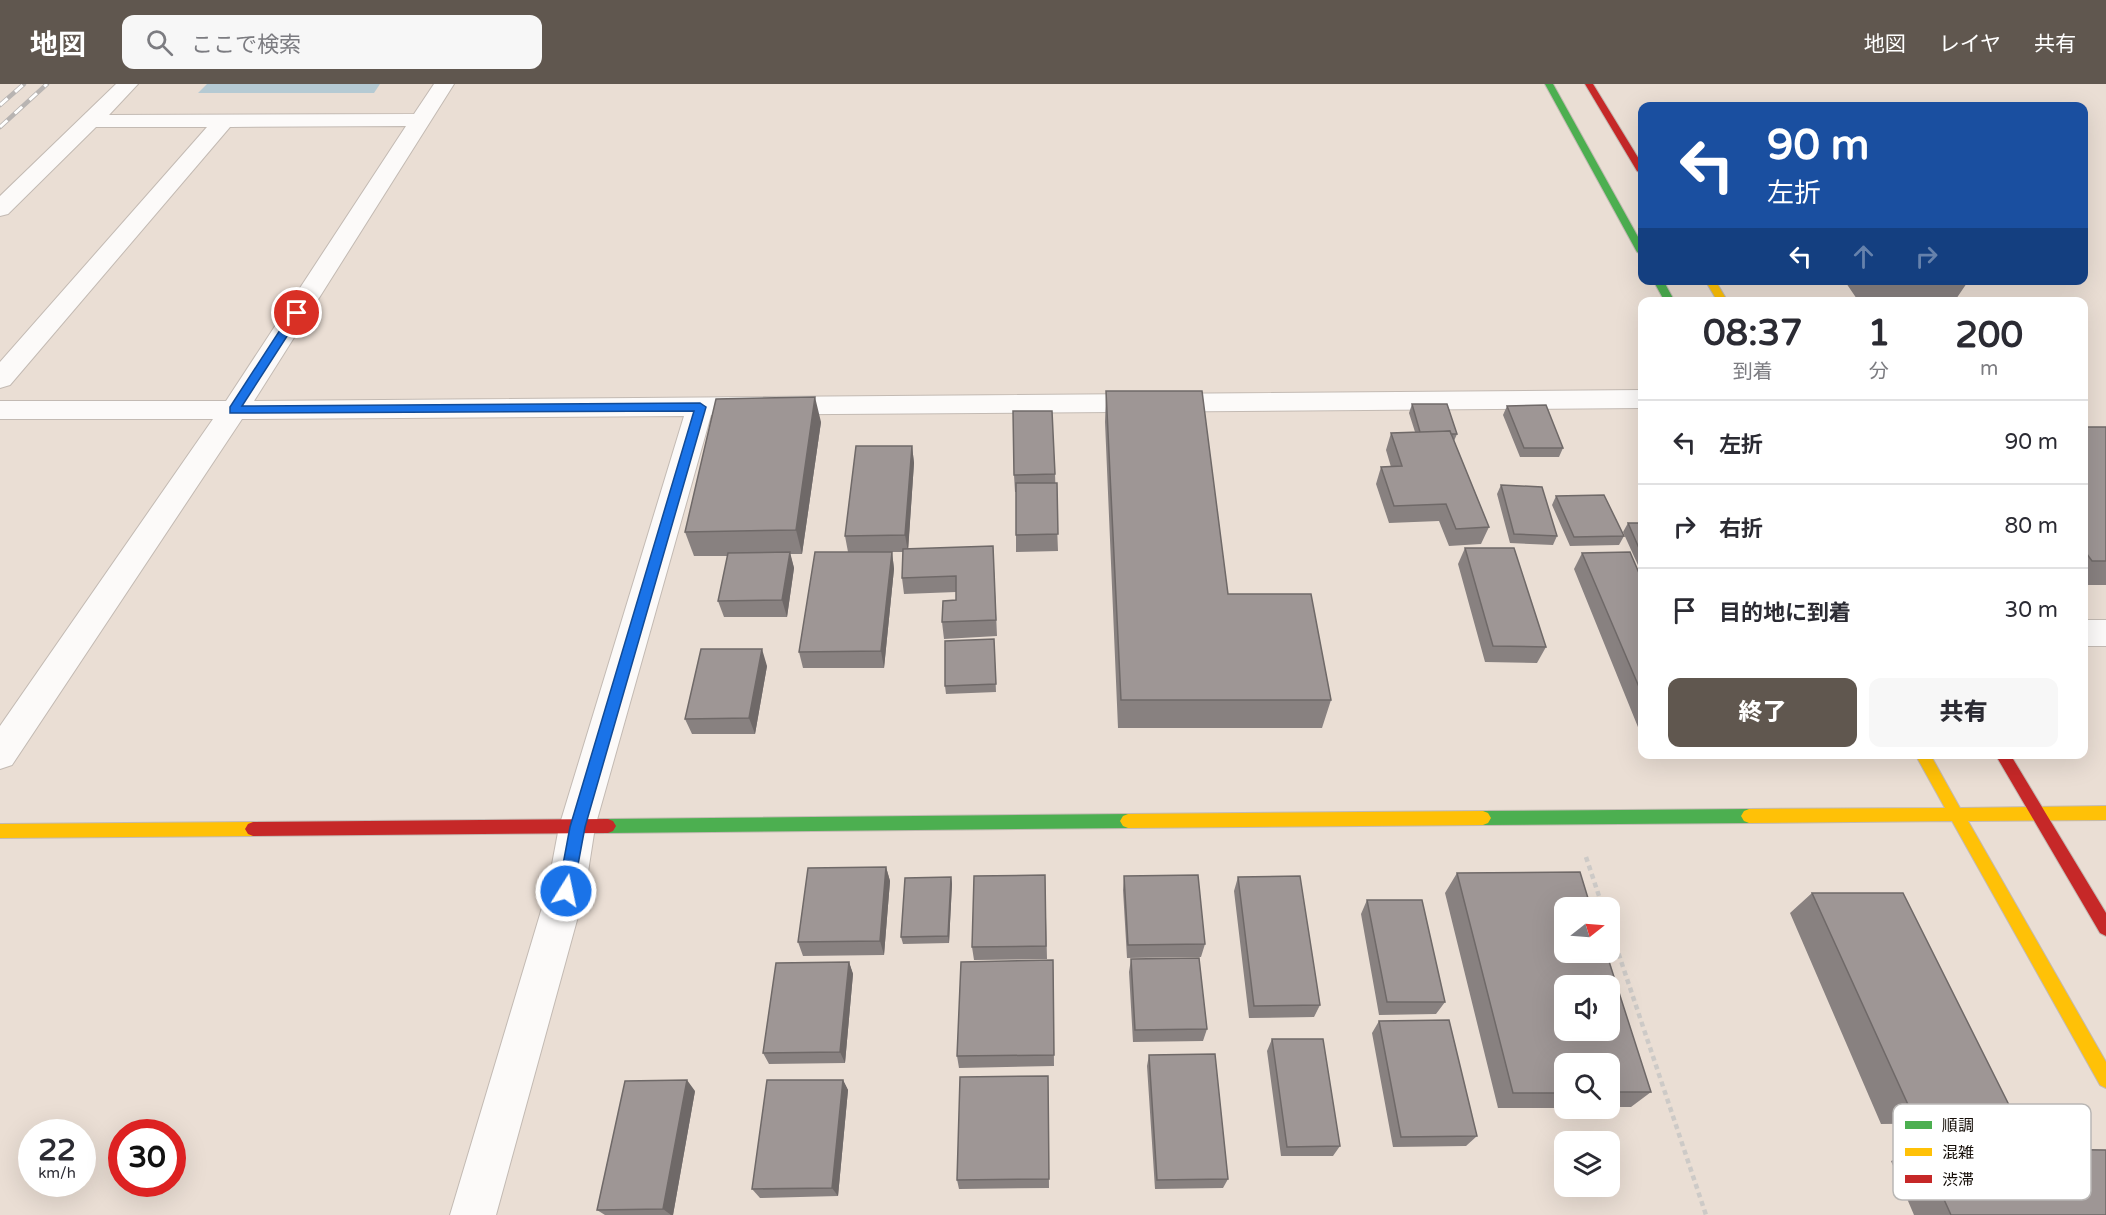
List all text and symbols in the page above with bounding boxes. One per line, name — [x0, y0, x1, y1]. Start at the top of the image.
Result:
search box — [122, 15, 542, 69]
icon: search — [143, 26, 176, 59]
text: 地図 — [30, 28, 86, 62]
text: ここで検索 — [191, 32, 301, 58]
text: 地図 — [1864, 32, 1906, 57]
text: レイヤ — [1939, 32, 2001, 57]
text: 共有 — [2034, 32, 2076, 57]
text: 90 m — [1767, 120, 1869, 171]
icon: left — [1668, 126, 1746, 204]
text: 左折 — [1767, 177, 1821, 210]
icon: left — [1784, 240, 1817, 273]
icon: ahead — [1847, 240, 1880, 273]
icon: right — [1910, 240, 1943, 273]
pin — [271, 287, 322, 338]
icon: arrive — [280, 296, 313, 329]
text: 08:37 — [1703, 312, 1803, 355]
text: 1 — [1868, 312, 1890, 355]
text: 200 — [1955, 314, 2023, 357]
text: m — [1980, 357, 1998, 381]
text: 到着 — [1733, 360, 1773, 384]
text: 分 — [1869, 360, 1889, 384]
icon: left — [1668, 426, 1701, 459]
text: 90 m — [2004, 429, 2058, 455]
text: 左折 — [1719, 432, 1763, 458]
icon: right — [1668, 510, 1701, 543]
text: 80 m — [2004, 513, 2058, 539]
text: 右折 — [1719, 516, 1763, 542]
icon: arrive — [1668, 594, 1701, 627]
text: 30 m — [2004, 597, 2058, 623]
text: 目的地に到着 — [1719, 600, 1851, 626]
button: 終了 — [1668, 678, 1857, 747]
button: 共有 — [1869, 678, 2058, 747]
position arrow — [534, 859, 598, 923]
north arrow — [1554, 897, 1620, 963]
map controls — [1554, 897, 1620, 1197]
button: sound — [1554, 975, 1620, 1041]
button: search — [1554, 1053, 1620, 1119]
legend — [1893, 1104, 2091, 1200]
text: 順調 — [1942, 1116, 1974, 1136]
speed limit sign: 30 — [108, 1119, 186, 1197]
button: layers — [1554, 1131, 1620, 1197]
text: 22 — [38, 1132, 76, 1169]
text: 混雑 — [1942, 1143, 1974, 1163]
text: km/h — [38, 1164, 76, 1182]
text: 渋滞 — [1942, 1170, 1974, 1190]

